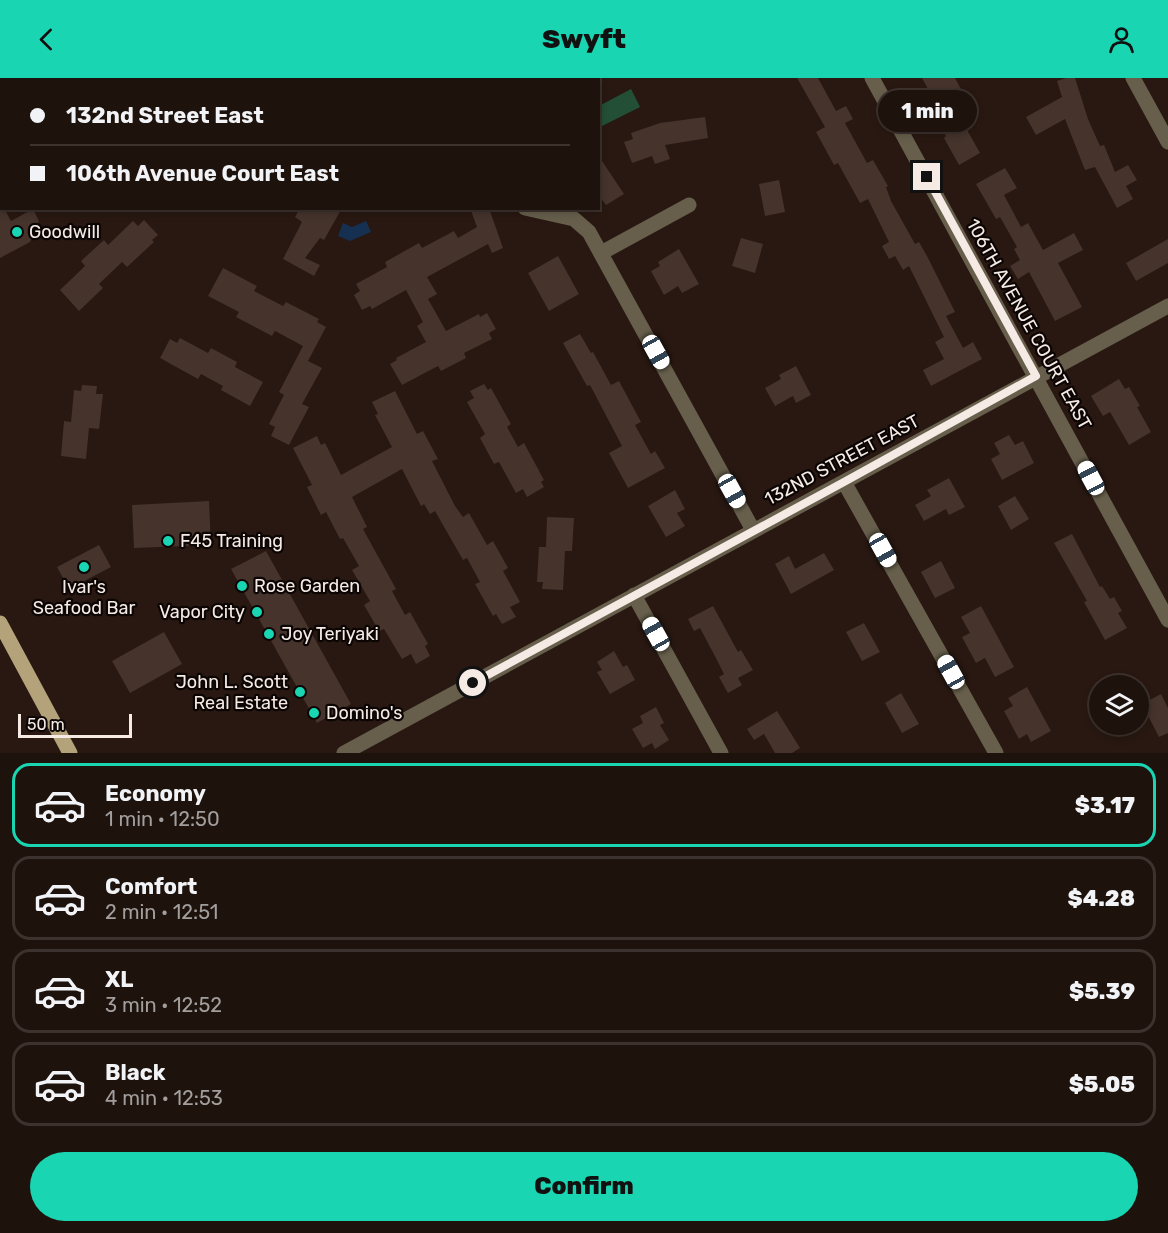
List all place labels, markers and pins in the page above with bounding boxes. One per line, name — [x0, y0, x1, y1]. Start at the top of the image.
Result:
place label: Goodwill — [29, 221, 100, 243]
marker: Goodwill — [10, 225, 24, 239]
place label: F45 Training — [180, 530, 283, 552]
marker: F45 Training — [161, 534, 175, 548]
marker: Ivar's Seafood Bar — [77, 560, 91, 574]
place label: Rose Garden — [254, 575, 360, 597]
place label: Ivar's Seafood Bar — [33, 576, 135, 619]
marker: Rose Garden — [235, 579, 249, 593]
place label: Vapor City — [159, 601, 245, 623]
marker: Vapor City — [250, 605, 264, 619]
place label: Joy Teriyaki — [281, 623, 379, 645]
marker: Joy Teriyaki — [262, 627, 276, 641]
place label: John L. Scott Real Estate — [175, 671, 288, 714]
marker: John L. Scott Real Estate — [293, 685, 307, 699]
place label: Domino's — [326, 702, 403, 724]
marker: Domino's — [307, 706, 321, 720]

